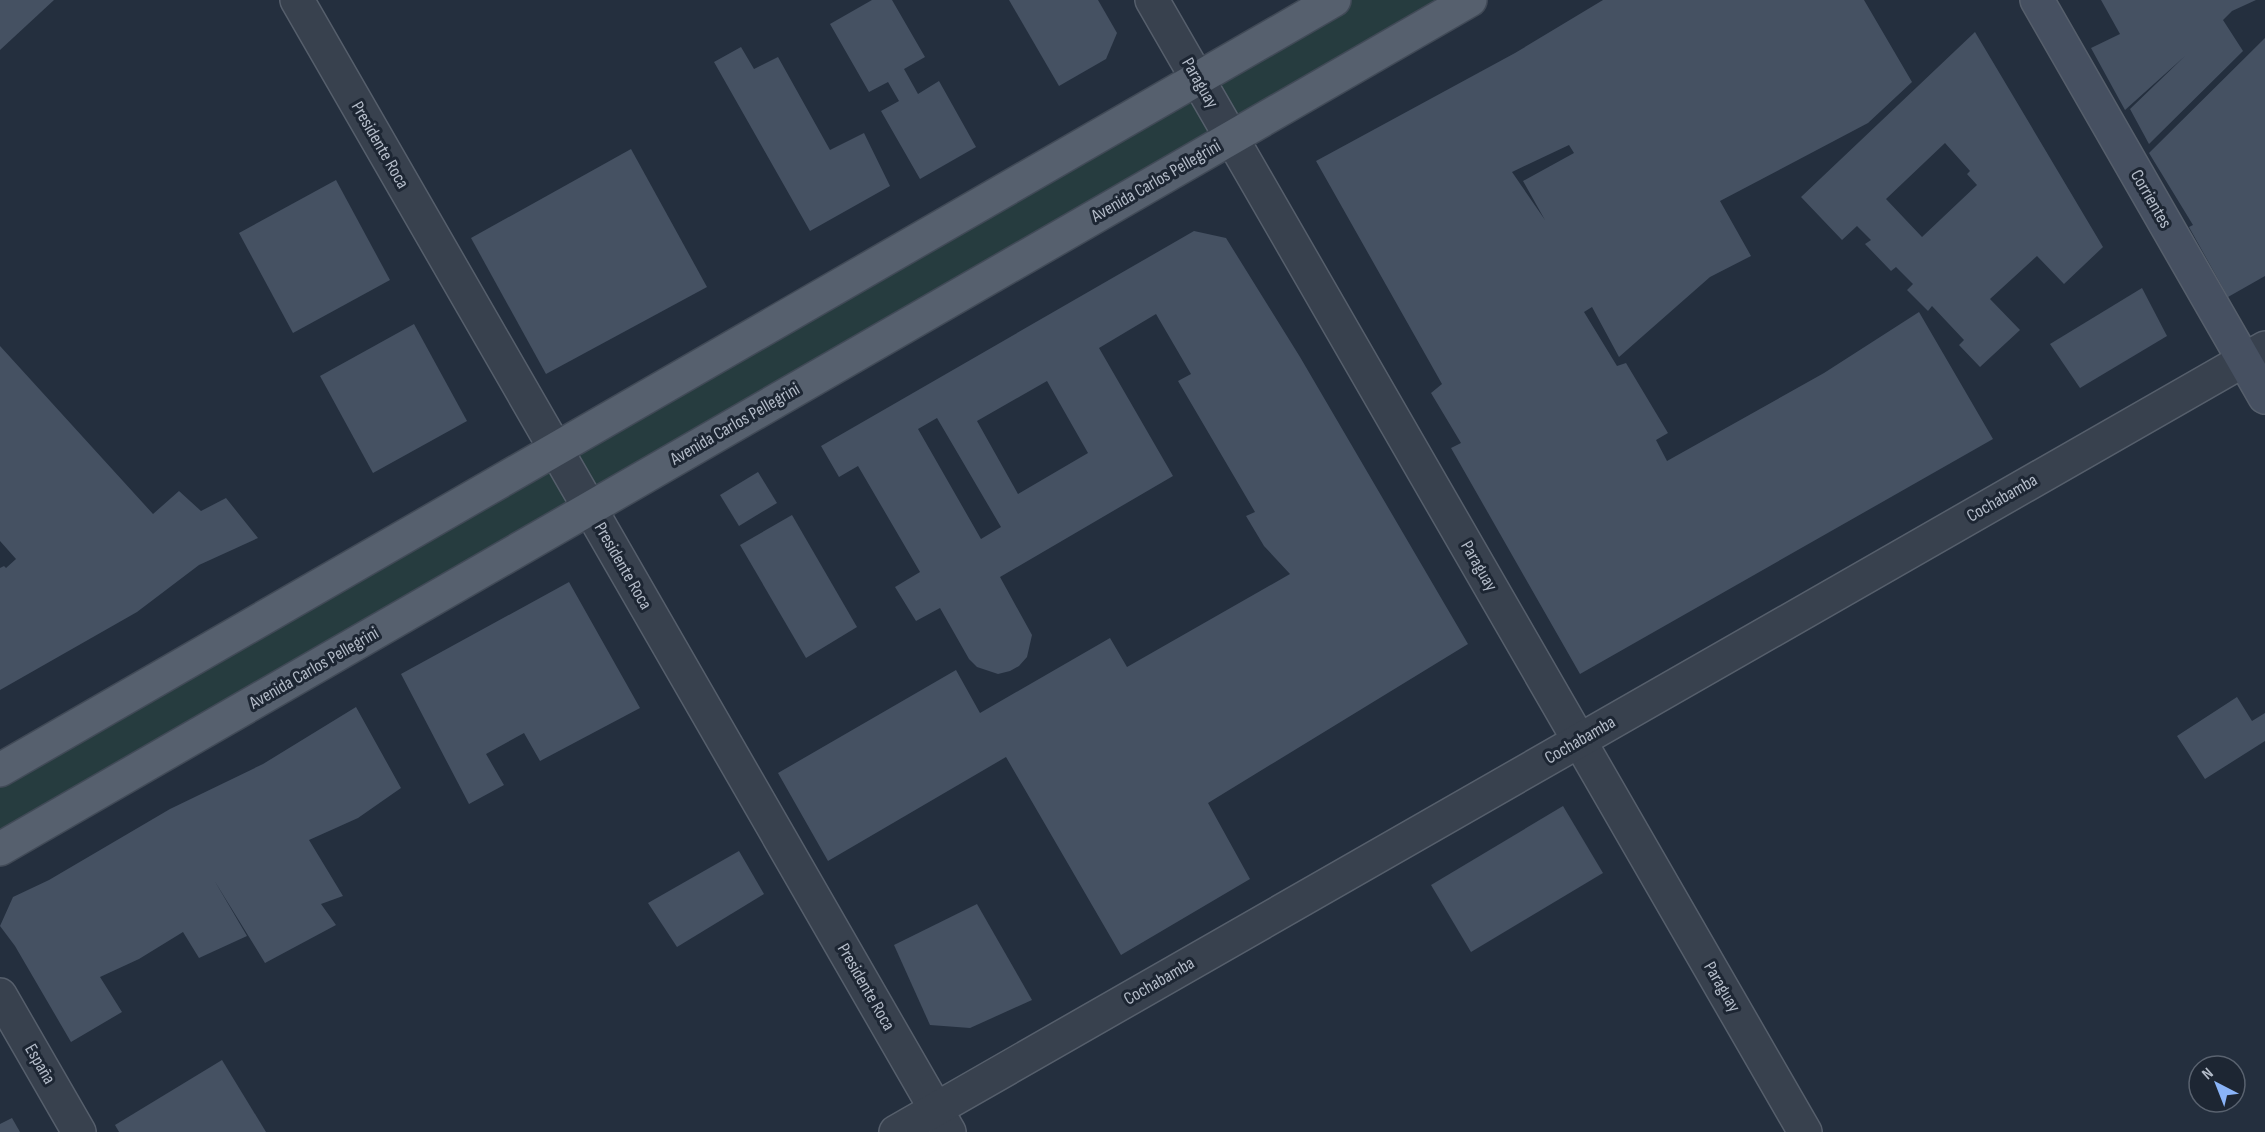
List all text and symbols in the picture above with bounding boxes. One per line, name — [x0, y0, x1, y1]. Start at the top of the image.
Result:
street label: Paraguay — [1177, 54, 1223, 112]
street label: Presidente Roca — [347, 98, 413, 192]
street label: Avenida Carlos Pellegrini — [1087, 135, 1225, 227]
street label: Corrientes — [2126, 166, 2176, 232]
street label: Avenida Carlos Pellegrini — [666, 378, 804, 470]
street label: Cochabamba — [1963, 469, 2041, 527]
street label: Presidente Roca — [590, 519, 656, 613]
street label: Paraguay — [1456, 537, 1502, 595]
street label: Avenida Carlos Pellegrini — [245, 622, 383, 714]
street label: Cochabamba — [1541, 711, 1619, 769]
street label: Presidente Roca — [833, 940, 899, 1034]
street label: Cochabamba — [1120, 952, 1198, 1010]
street label: Paraguay — [1699, 958, 1745, 1016]
street label: España — [20, 1040, 60, 1088]
north arrow — [2187, 1054, 2247, 1114]
text: N — [2198, 1064, 2217, 1084]

